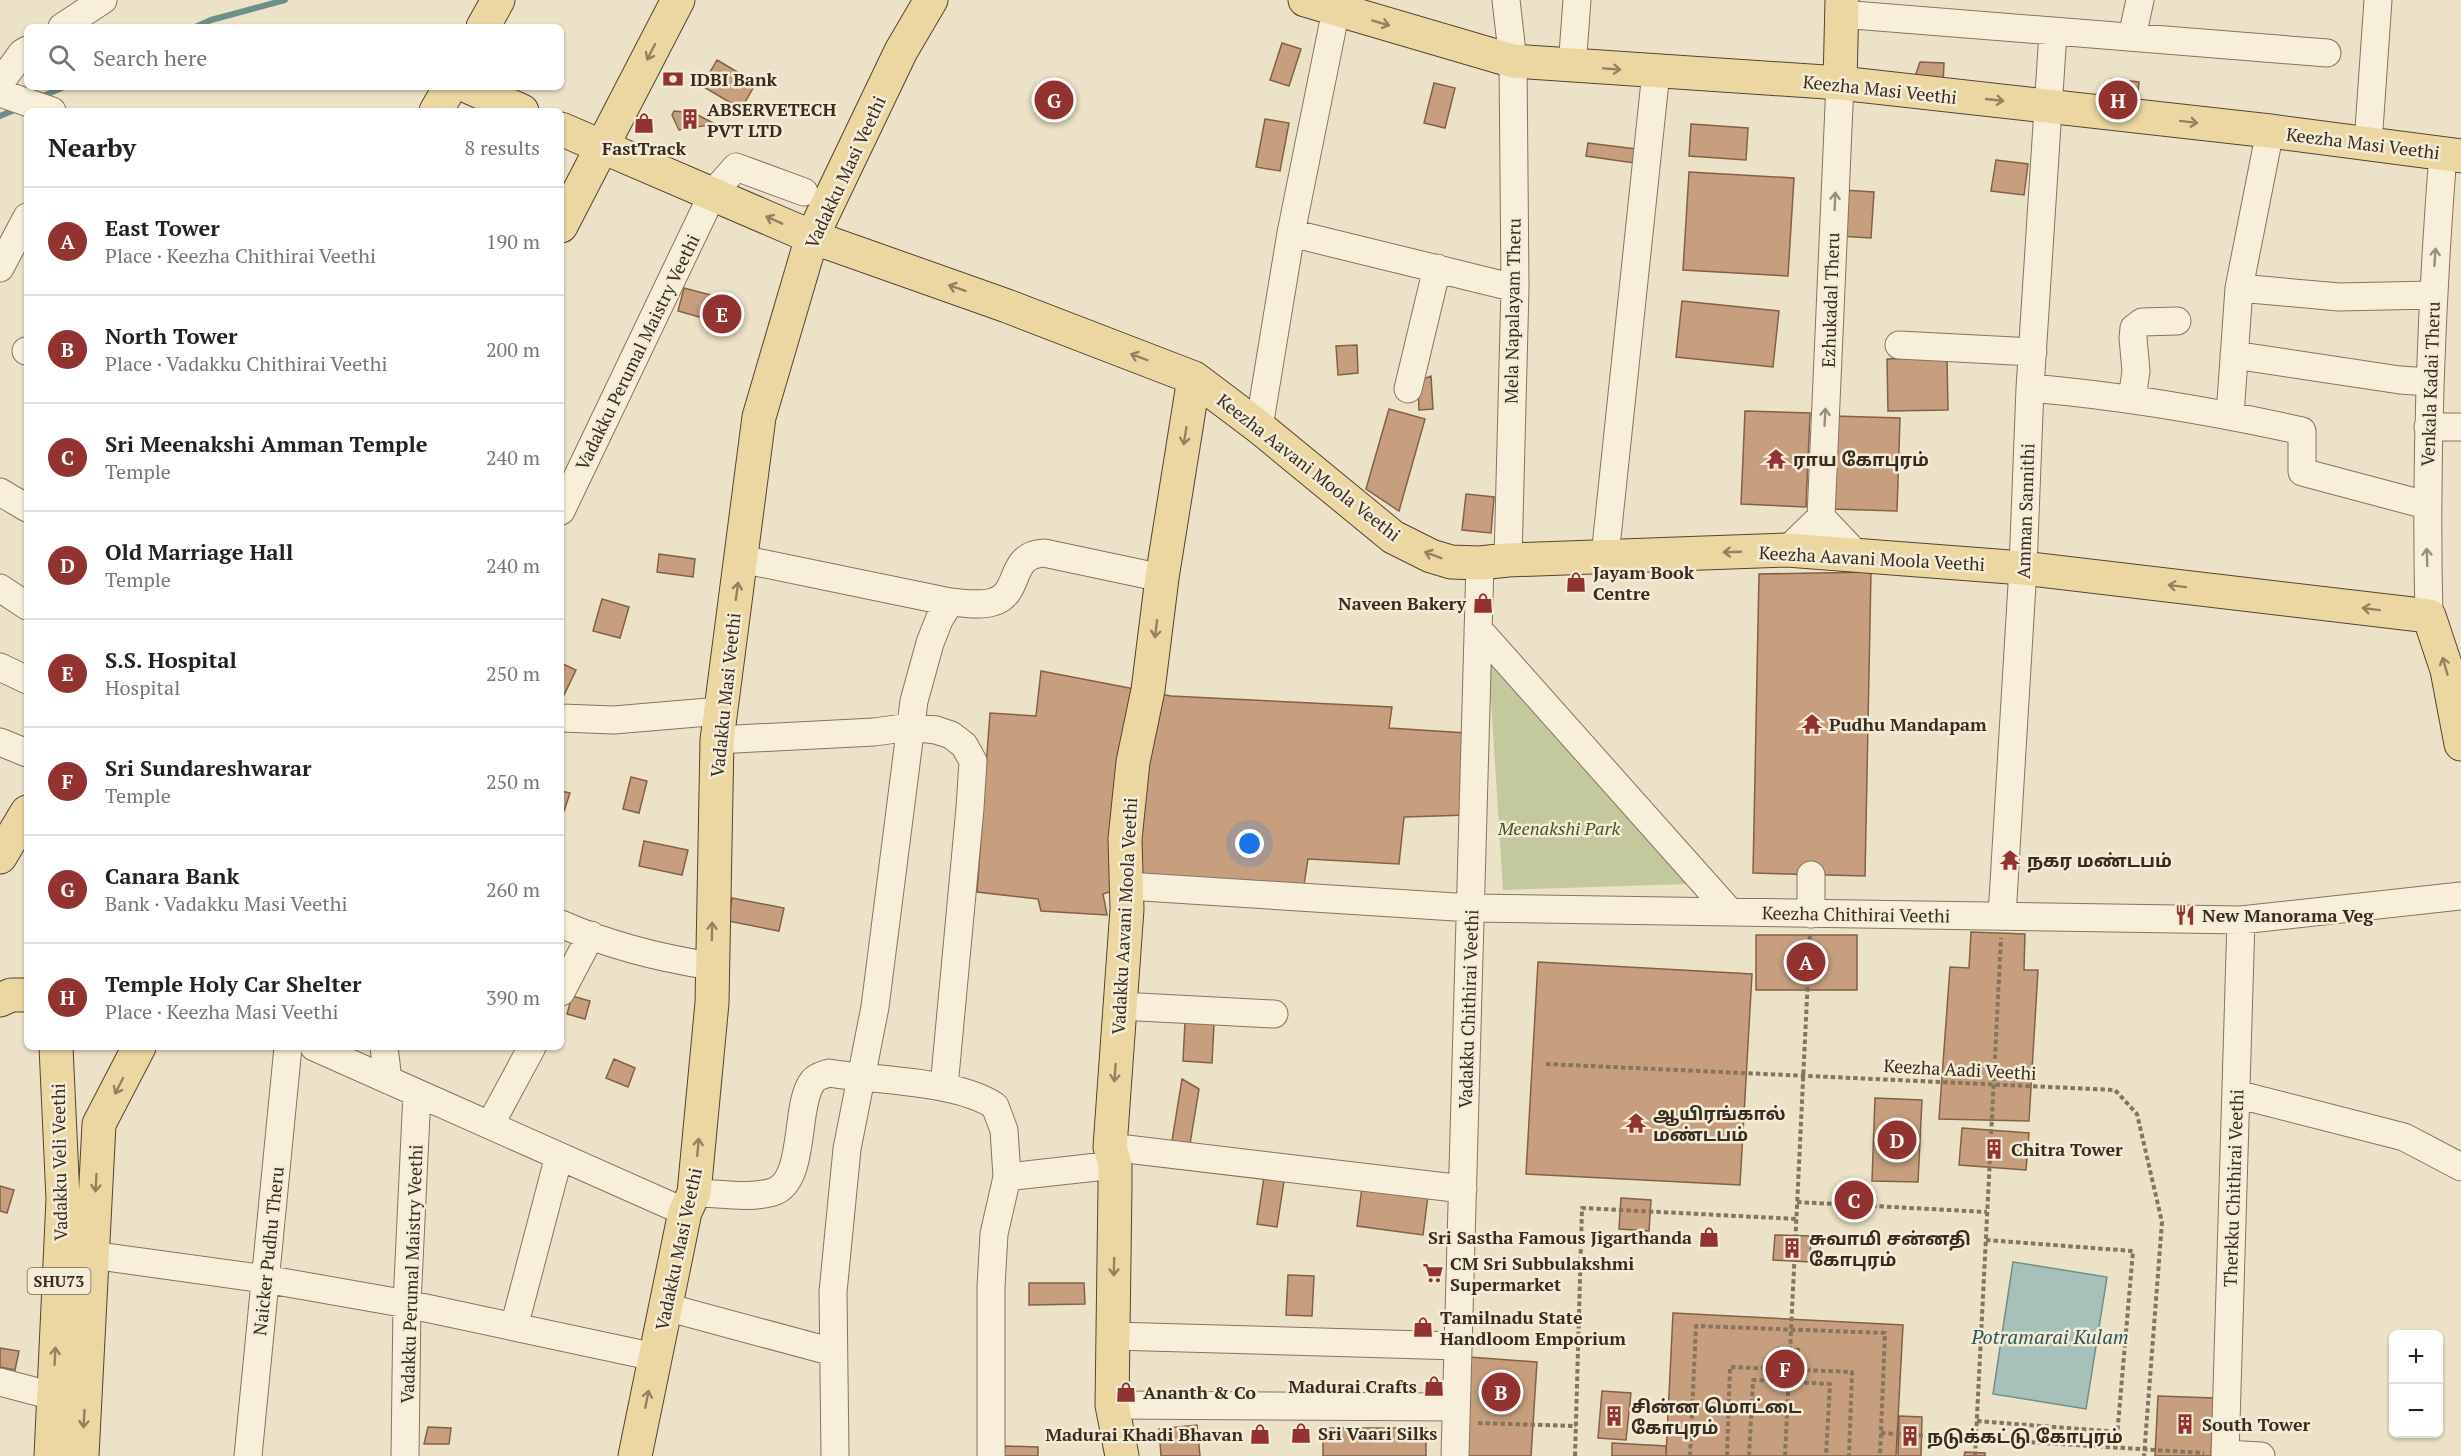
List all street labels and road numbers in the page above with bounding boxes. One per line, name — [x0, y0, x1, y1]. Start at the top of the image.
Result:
street label: Keezha Masi Veethi — [1802, 69, 1958, 109]
street label: Vadakku Masi Veethi — [799, 92, 891, 252]
street label: Keezha Masi Veethi — [2285, 122, 2441, 164]
street label: Mela Napalayam Theru — [1498, 218, 1526, 404]
street label: Vadakku Perumal Maistry Veethi — [569, 230, 705, 474]
street label: Ezhukadal Theru — [1816, 232, 1844, 368]
street label: Venkala Kadai Theru — [2415, 301, 2445, 467]
street label: Keezha Aavani Moola Veethi — [1212, 388, 1406, 546]
street label: Amman Sannithi — [2011, 443, 2039, 579]
street label: Keezha Aavani Moola Veethi — [1758, 540, 1986, 576]
street label: Vadakku Masi Veethi — [704, 611, 746, 779]
street label: Vadakku Aavani Moola Veethi — [1106, 797, 1142, 1035]
street label: Keezha Chithirai Veethi — [1762, 900, 1950, 928]
street label: Vadakku Chithirai Veethi — [1453, 909, 1483, 1109]
street label: Keezha Aadi Veethi — [1883, 1053, 2037, 1085]
street label: Vadakku Veli Veethi — [46, 1083, 72, 1241]
street label: Therkku Chithirai Veethi — [2218, 1089, 2248, 1287]
street label: Vadakku Perumal Maistry Veethi — [394, 1144, 428, 1404]
street label: Naicker Pudhu Theru — [247, 1165, 289, 1337]
street label: Vadakku Masi Veethi — [649, 1166, 707, 1332]
road number: SHU73 — [28, 1268, 90, 1294]

